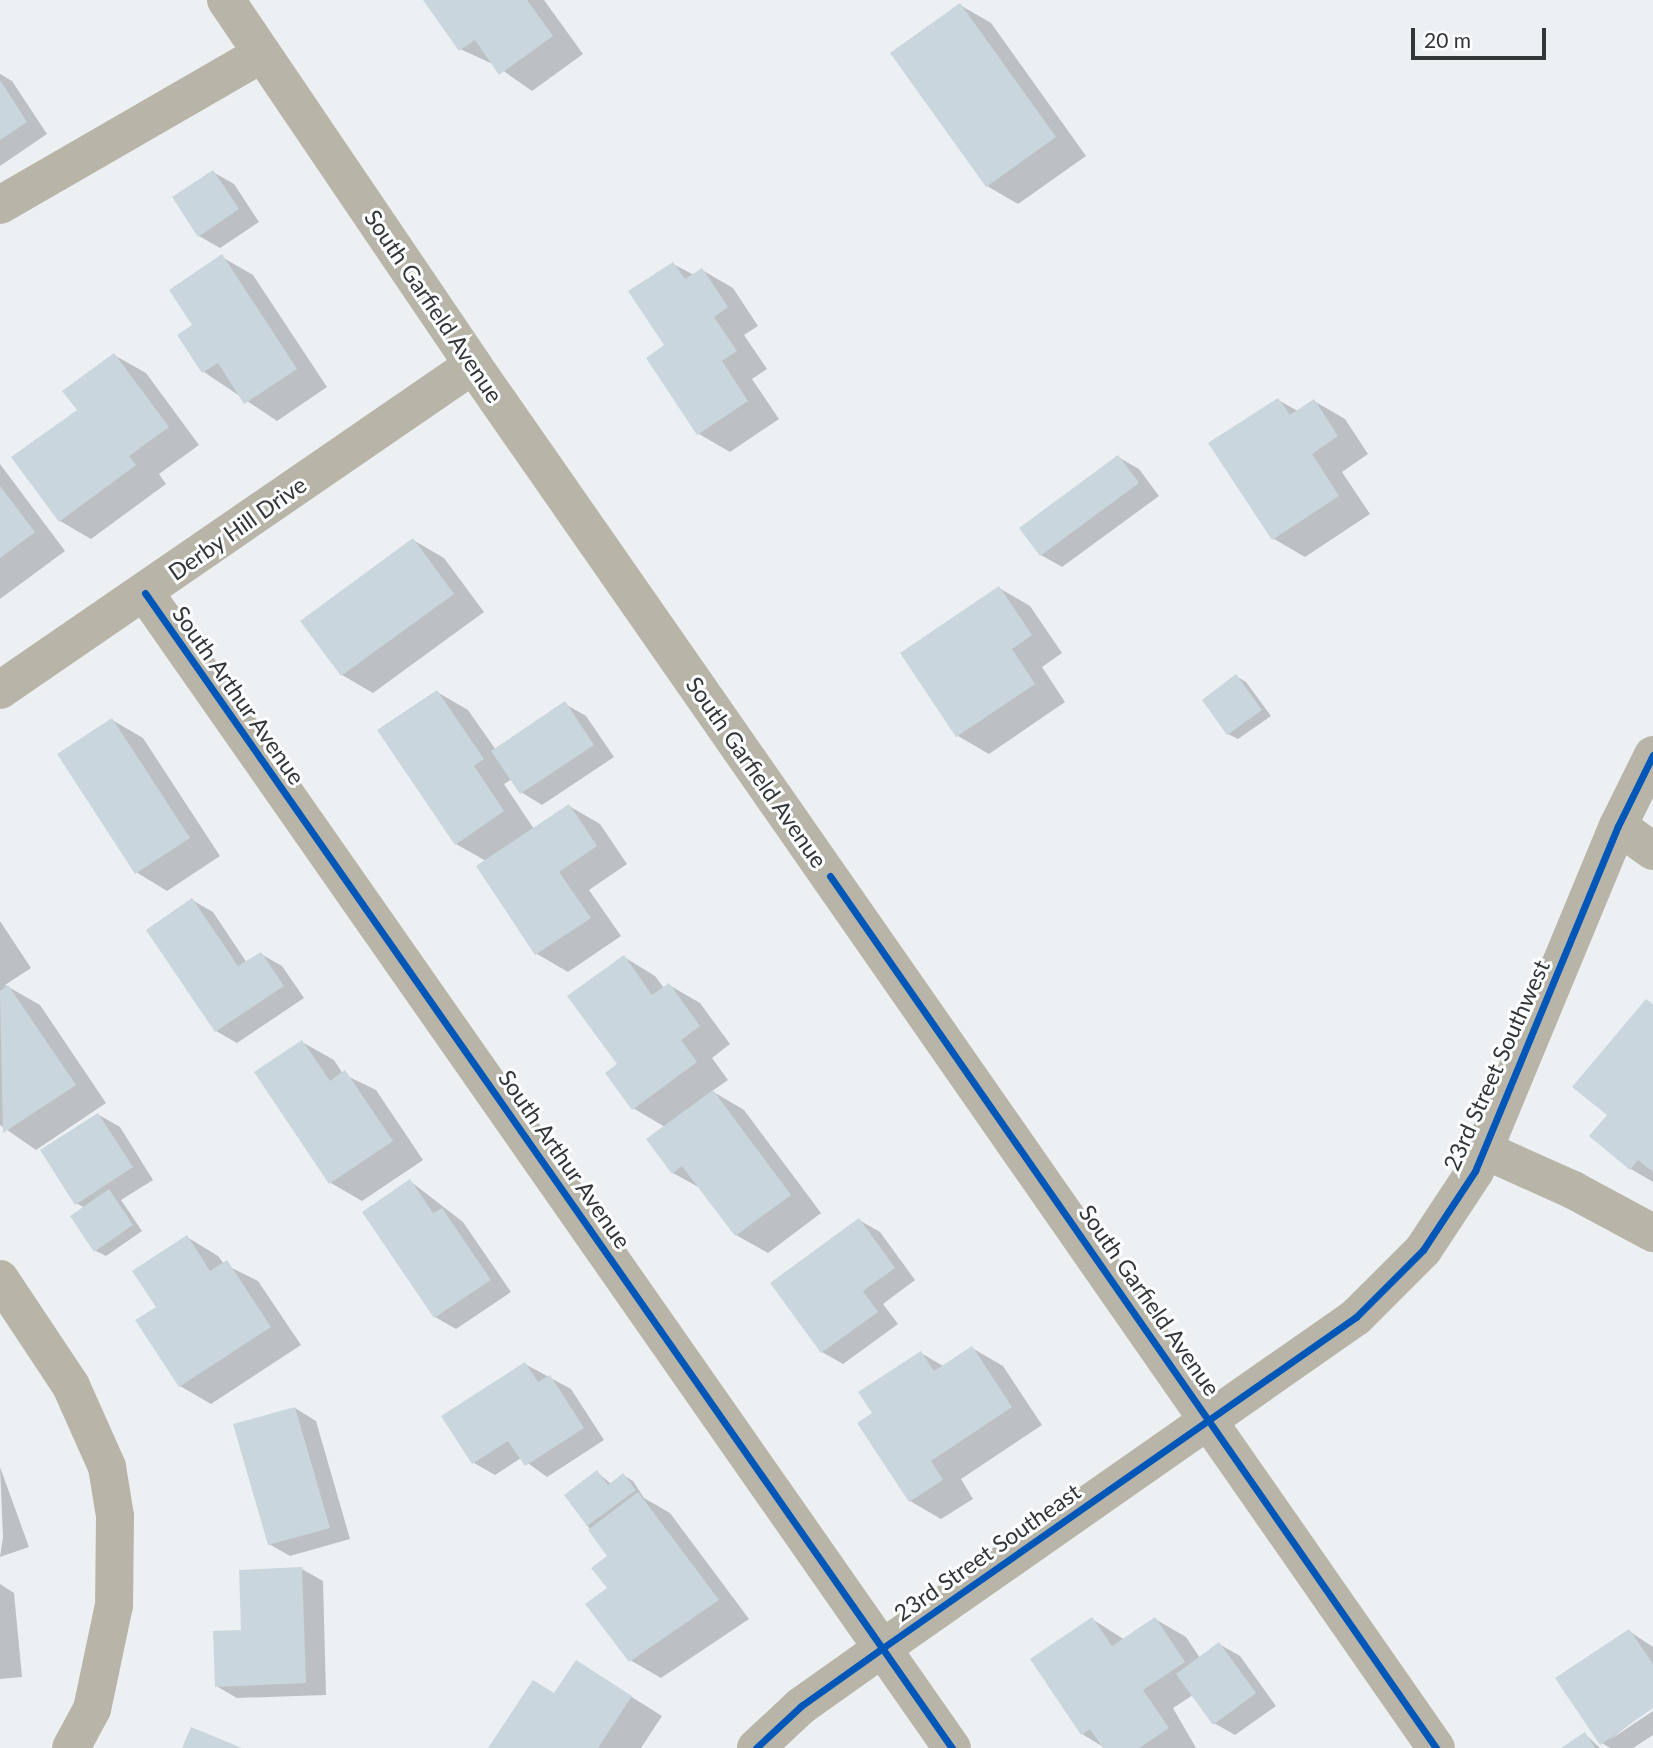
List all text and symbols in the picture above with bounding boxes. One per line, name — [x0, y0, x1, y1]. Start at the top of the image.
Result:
scale bar — [1415, 14, 1550, 58]
text: 20 m — [1424, 27, 1471, 52]
street label: South Garfield Avenue — [359, 204, 509, 408]
street label: Derby Hill Drive — [162, 470, 312, 586]
street label: South Arthur Avenue — [166, 600, 312, 790]
street label: South Garfield Avenue — [680, 671, 834, 873]
street label: 23rd Street Southwest — [1437, 956, 1555, 1174]
street label: South Arthur Avenue — [492, 1064, 638, 1254]
street label: South Garfield Avenue — [1073, 1199, 1227, 1401]
street label: 23rd Street Southeast — [889, 1477, 1085, 1627]

